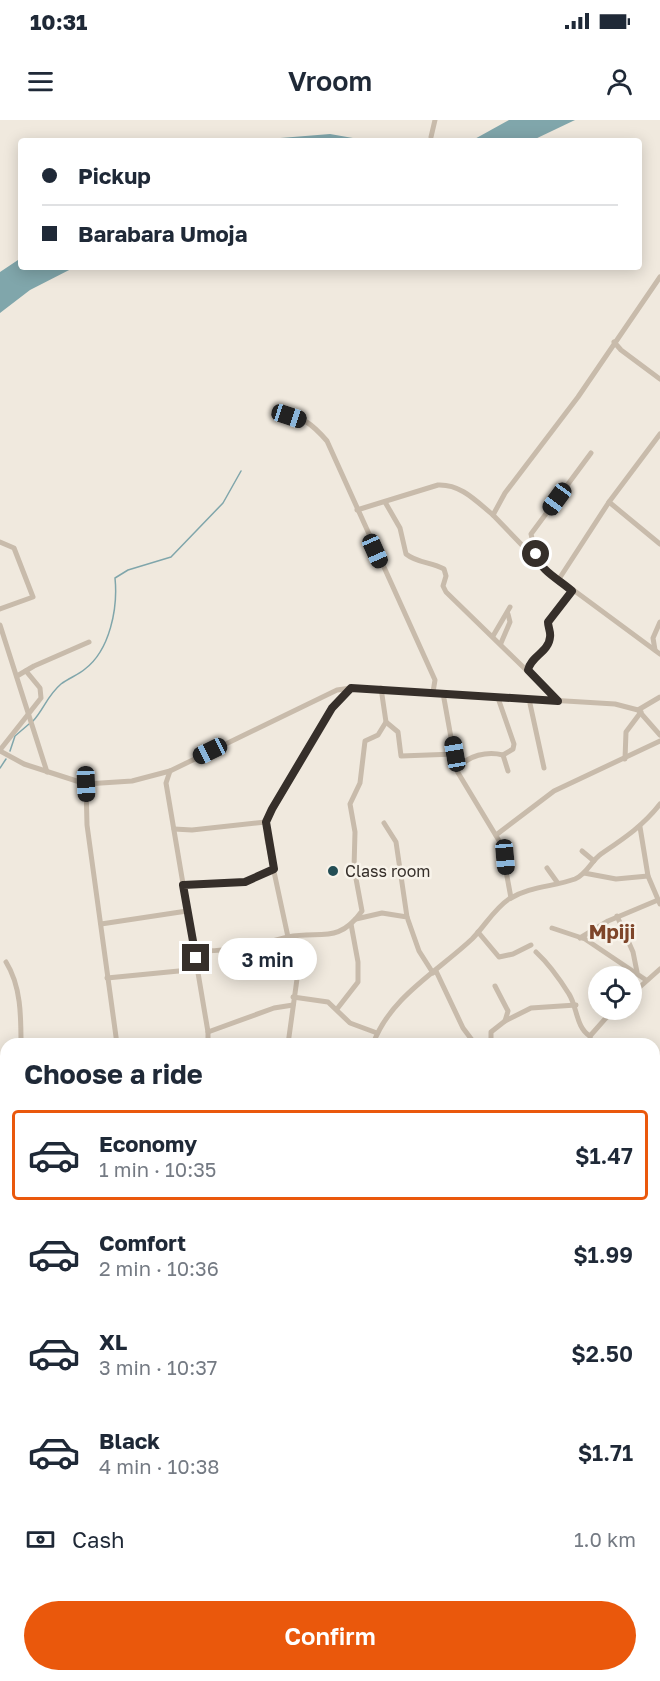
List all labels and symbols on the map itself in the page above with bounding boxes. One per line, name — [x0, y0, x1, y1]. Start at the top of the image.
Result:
car — [269, 402, 309, 430]
car — [539, 479, 575, 519]
car — [359, 531, 391, 571]
route start — [522, 540, 549, 567]
car — [190, 735, 230, 767]
car — [443, 735, 467, 773]
car — [76, 766, 96, 802]
car — [494, 838, 516, 876]
place label: Class room — [345, 861, 430, 881]
marker: Class room — [326, 864, 340, 878]
district label: Mpiji — [589, 919, 635, 943]
callout: 3 min — [217, 937, 316, 979]
route end — [182, 944, 209, 971]

